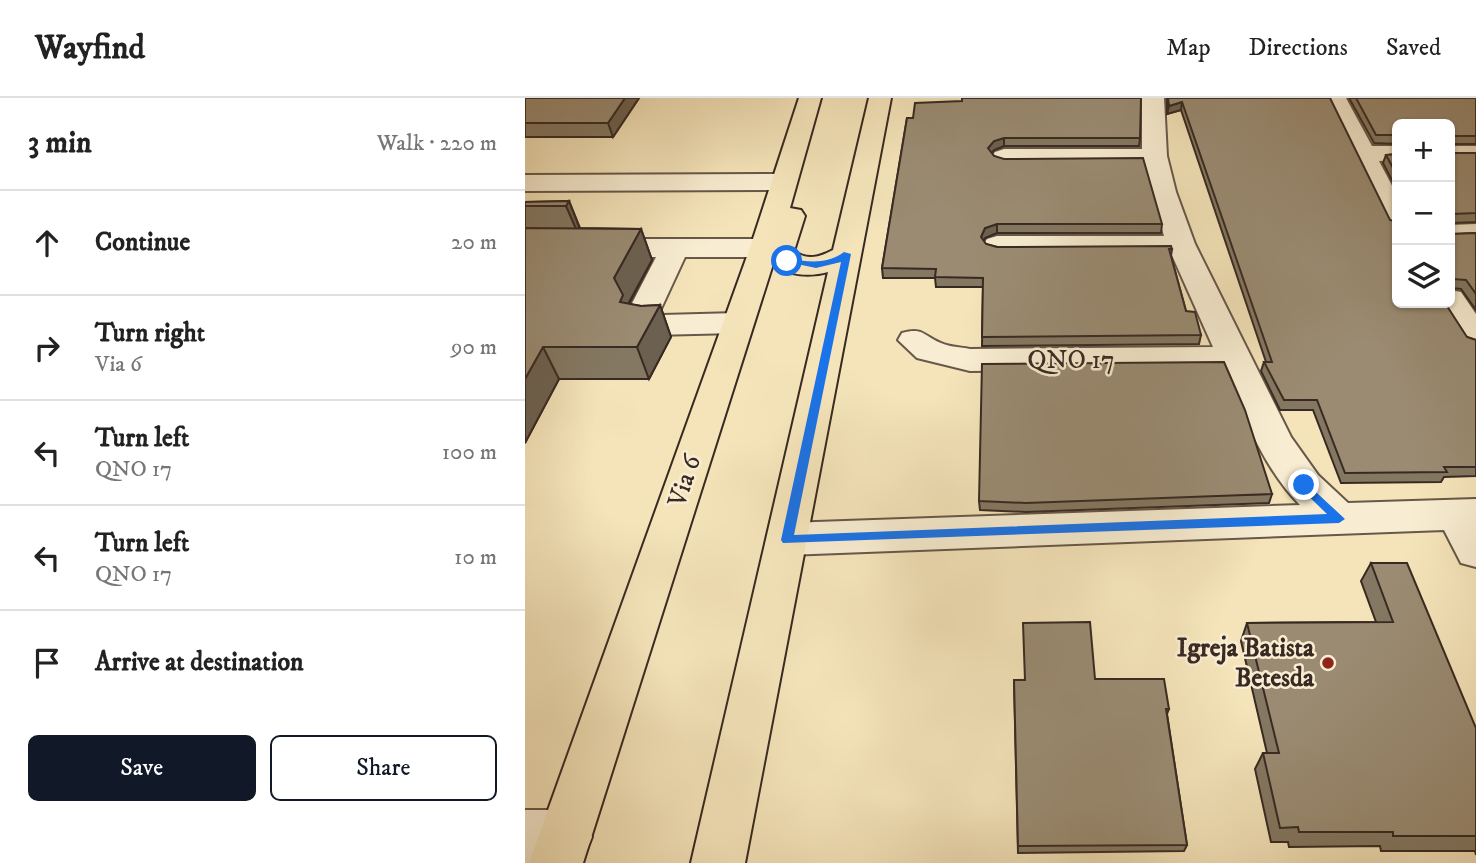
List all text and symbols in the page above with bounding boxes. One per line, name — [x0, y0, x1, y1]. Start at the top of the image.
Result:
text: Wayfind — [35, 28, 145, 69]
text: Map — [1166, 33, 1211, 63]
text: Directions — [1249, 33, 1348, 63]
text: Saved — [1386, 33, 1441, 63]
map controls — [1392, 119, 1455, 308]
button: + — [1392, 119, 1455, 182]
text: 3 min — [28, 125, 92, 162]
text: Walk · 220 m — [377, 129, 497, 158]
button: − — [1392, 182, 1455, 245]
icon: ahead — [28, 224, 66, 262]
text: Continue — [95, 226, 190, 259]
text: 20 m — [451, 228, 497, 257]
route start — [771, 245, 802, 276]
button: layers — [1392, 245, 1455, 308]
text: Turn right — [95, 317, 205, 350]
icon: right — [28, 329, 66, 367]
text: 90 m — [451, 333, 497, 362]
street label: QNO 17 — [1027, 344, 1115, 377]
text: Via 6 — [95, 350, 142, 379]
text: Turn left — [95, 422, 189, 455]
icon: left — [28, 434, 66, 472]
text: 100 m — [442, 438, 497, 467]
street label: Via 6 — [660, 449, 710, 512]
text: QNO 17 — [95, 455, 172, 484]
route end — [1288, 469, 1319, 500]
text: Turn left — [95, 527, 189, 560]
icon: left — [28, 539, 66, 577]
text: 10 m — [454, 543, 497, 572]
text: QNO 17 — [95, 560, 172, 589]
place label: Igreja Batista Betesda — [1177, 632, 1315, 695]
icon: arrive — [28, 644, 66, 682]
text: Arrive at destination — [95, 646, 304, 679]
marker: Igreja Batista Betesda — [1320, 655, 1336, 671]
button: Save — [28, 735, 256, 801]
button: Share — [270, 735, 497, 801]

